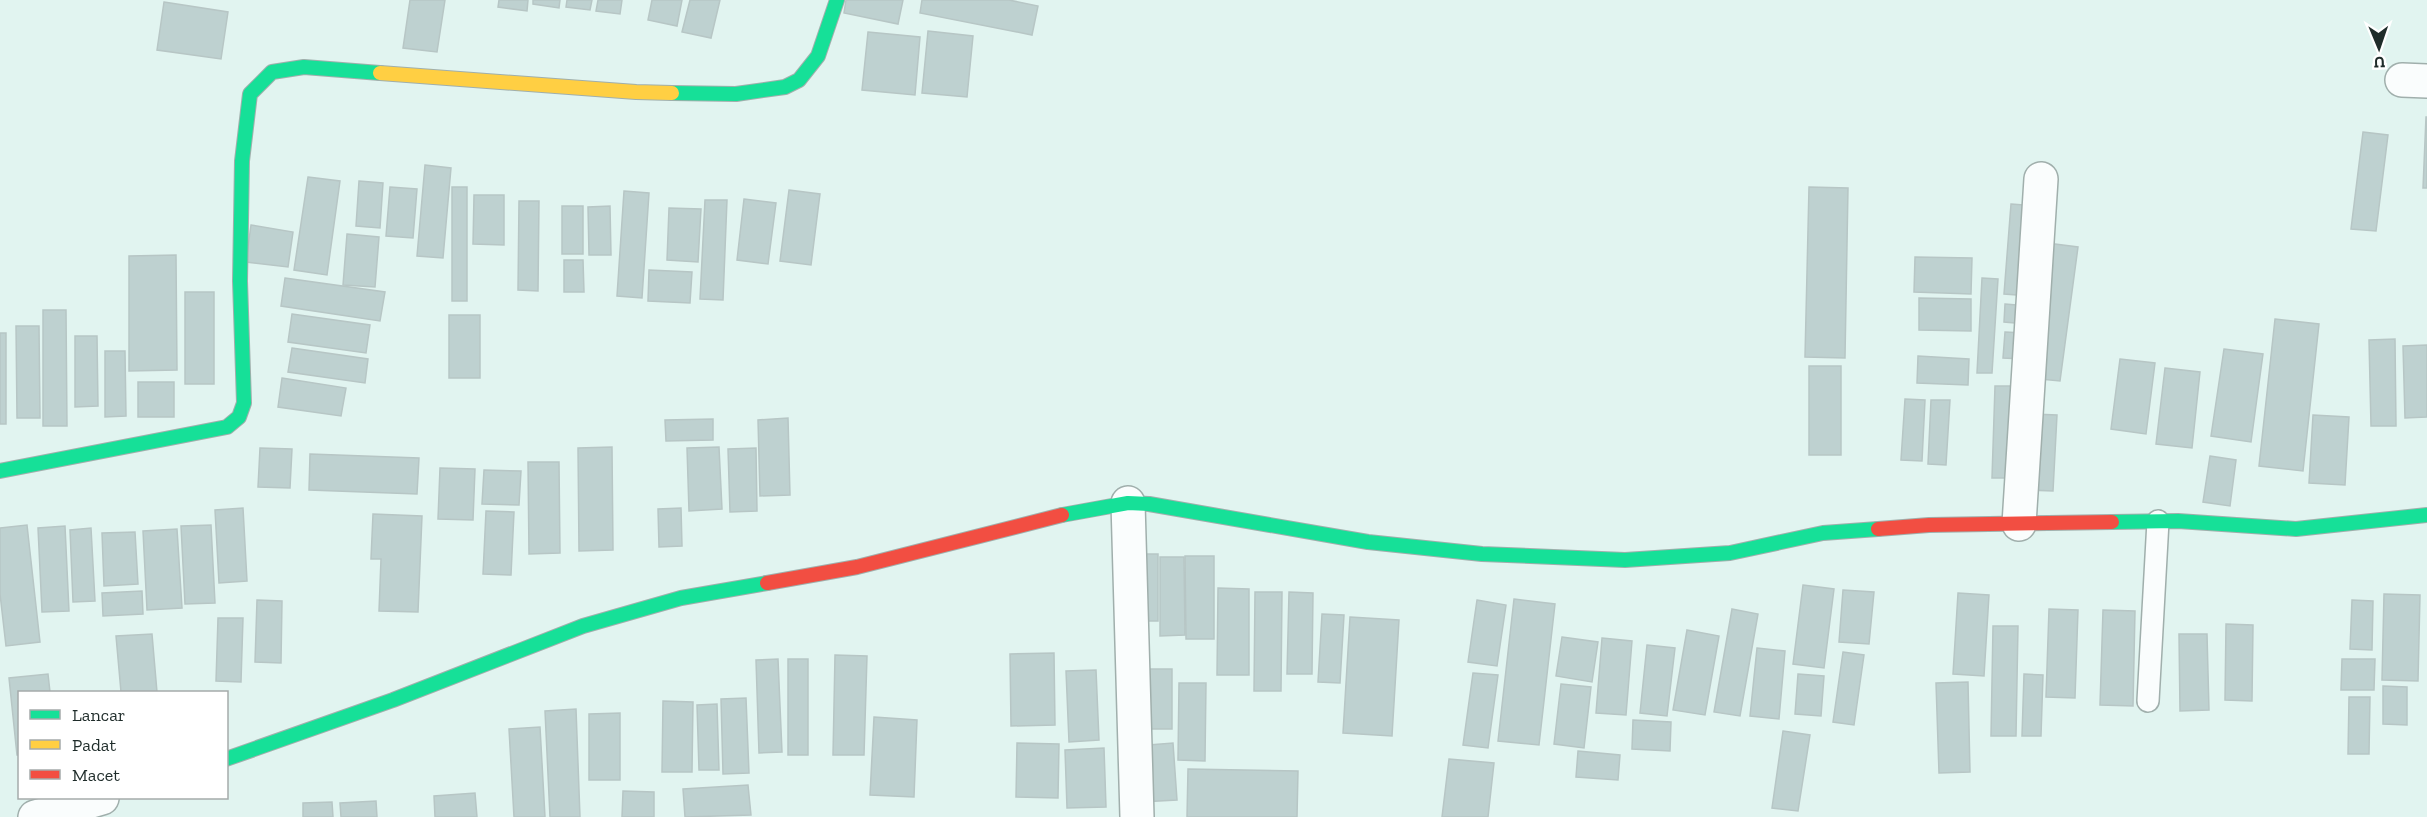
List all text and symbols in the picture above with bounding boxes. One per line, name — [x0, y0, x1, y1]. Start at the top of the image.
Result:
north arrow — [2349, 18, 2409, 78]
text: U — [2373, 53, 2386, 72]
legend — [18, 691, 228, 799]
text: Lancar — [72, 704, 125, 726]
text: Padat — [72, 734, 116, 756]
text: Macet — [72, 764, 120, 786]

